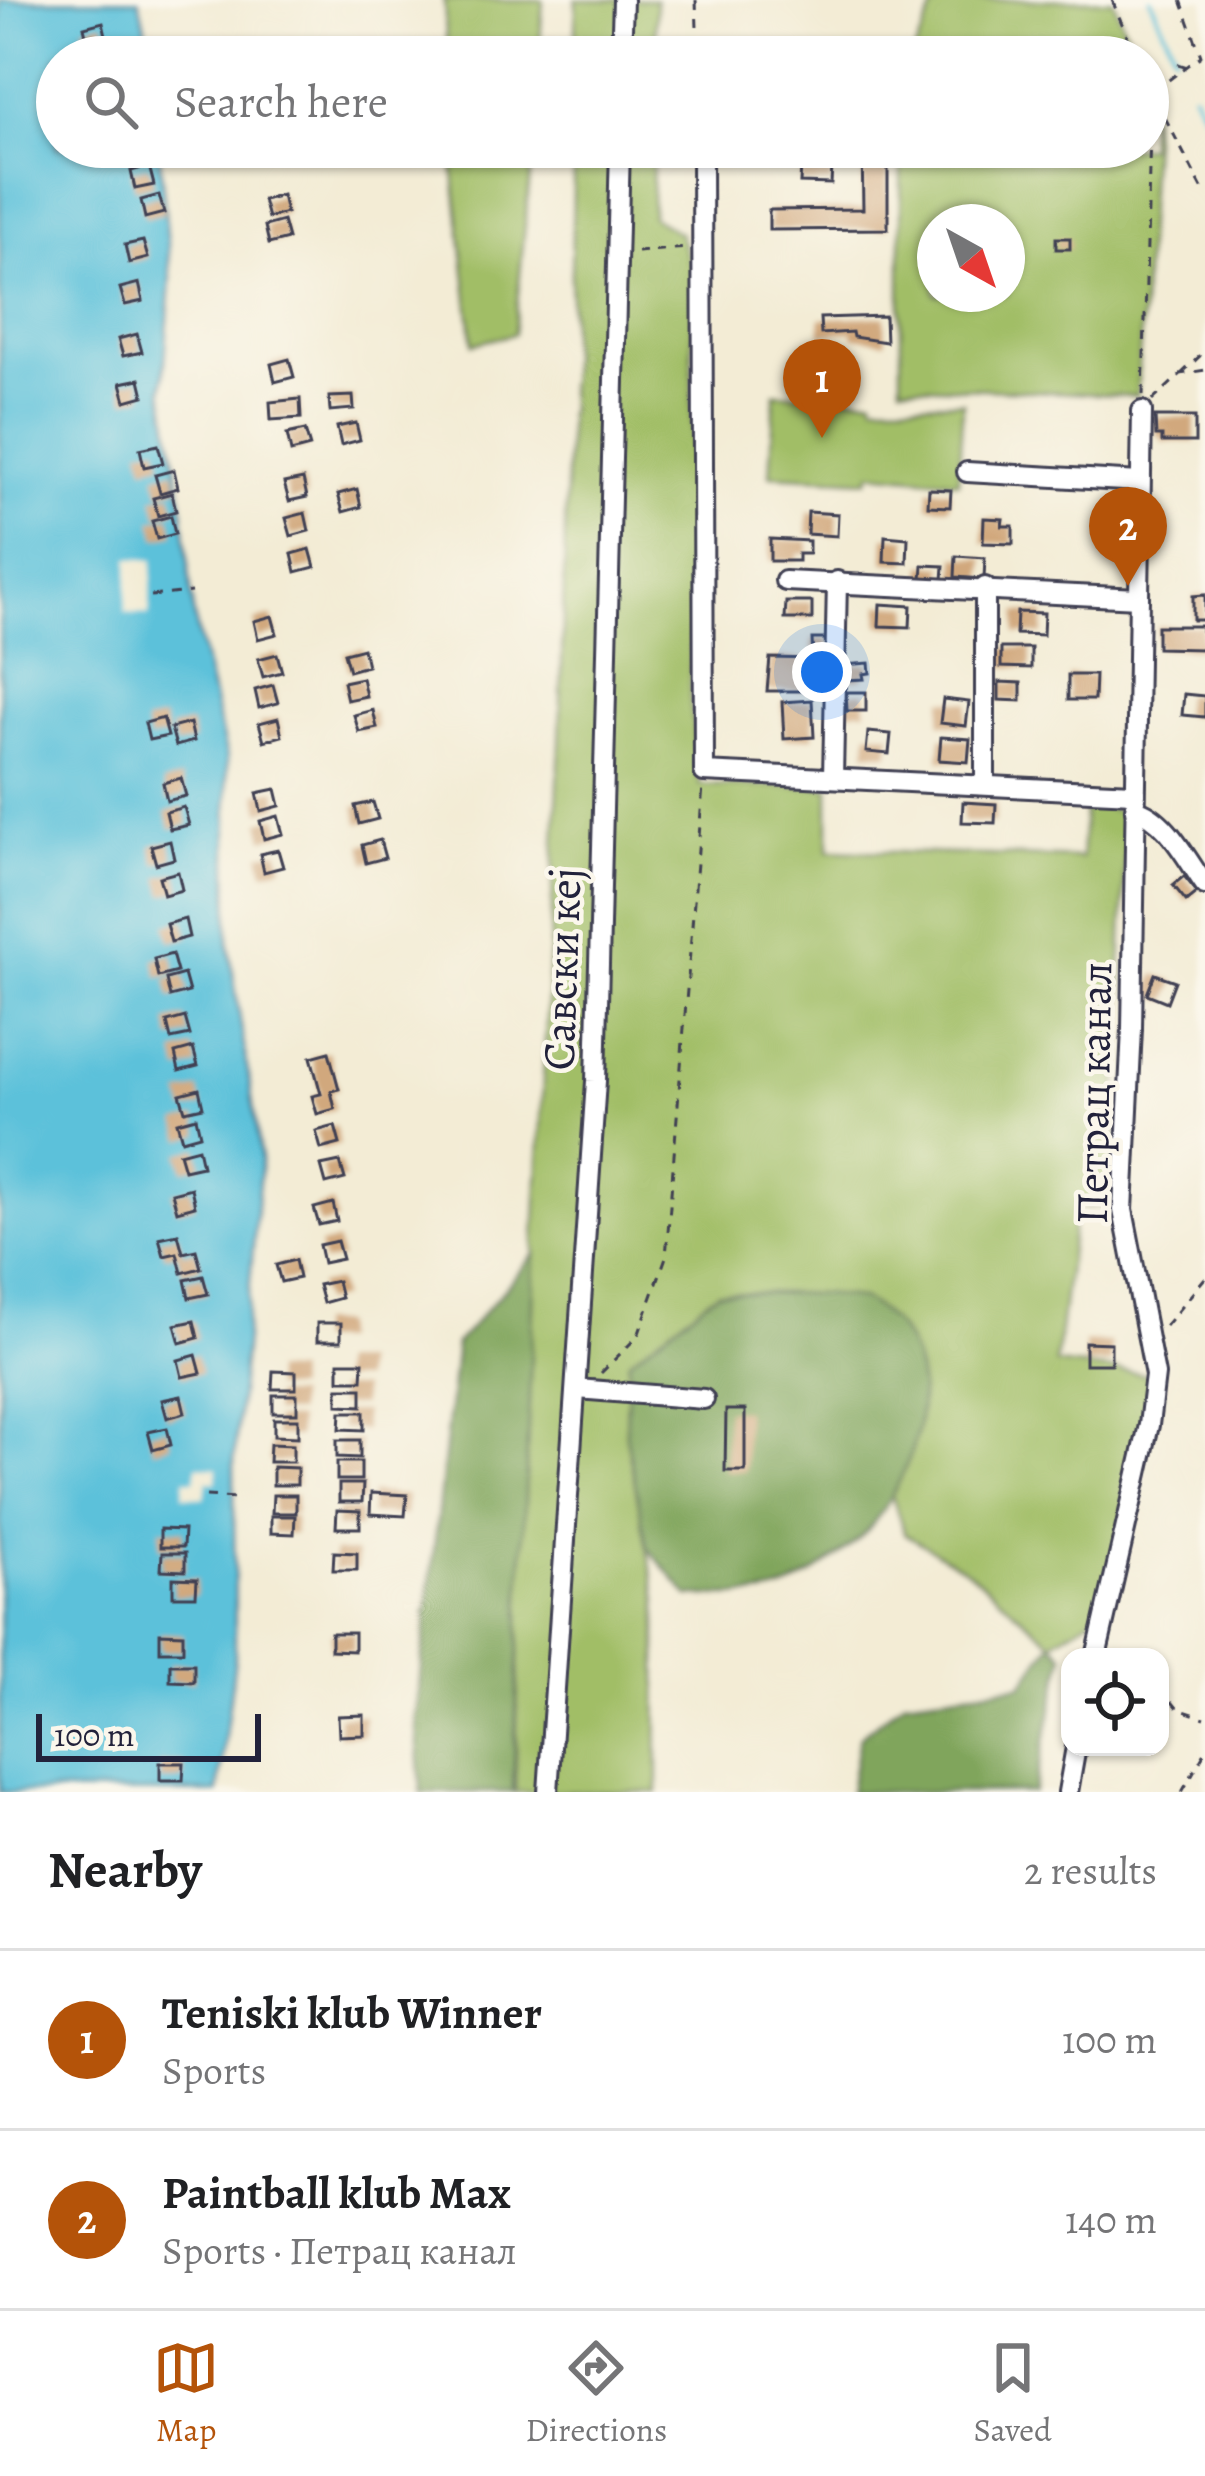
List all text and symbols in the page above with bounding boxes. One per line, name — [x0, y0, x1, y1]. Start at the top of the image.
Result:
search box — [36, 36, 1169, 168]
icon: search — [78, 69, 144, 135]
text: Search here — [174, 71, 388, 133]
north arrow — [917, 204, 1025, 312]
pin: 1 — [783, 339, 861, 438]
pin: 2 — [1089, 487, 1167, 586]
your location — [792, 642, 852, 702]
street label: Савски кеј — [527, 867, 597, 1071]
street label: Петрац канал — [1061, 961, 1127, 1225]
map controls — [1061, 1648, 1169, 1756]
button: locate — [1061, 1648, 1169, 1756]
scale bar — [36, 1708, 261, 1761]
text: 100 m — [54, 1712, 134, 1757]
text: Nearby — [48, 1835, 202, 1905]
text: 2 results — [1024, 1844, 1157, 1897]
text: Teniski klub Winner — [162, 1982, 542, 2044]
text: 1 — [80, 2013, 94, 2066]
text: 100 m — [1062, 2013, 1157, 2066]
text: Sports — [162, 2044, 266, 2097]
text: Paintball klub Max — [162, 2162, 510, 2224]
text: 2 — [78, 2193, 96, 2246]
text: 140 m — [1065, 2193, 1157, 2246]
text: Sports · Петрац канал — [162, 2224, 517, 2277]
tab: Map — [153, 2335, 219, 2452]
tab: Directions — [526, 2335, 667, 2452]
tab: Saved — [974, 2335, 1052, 2452]

